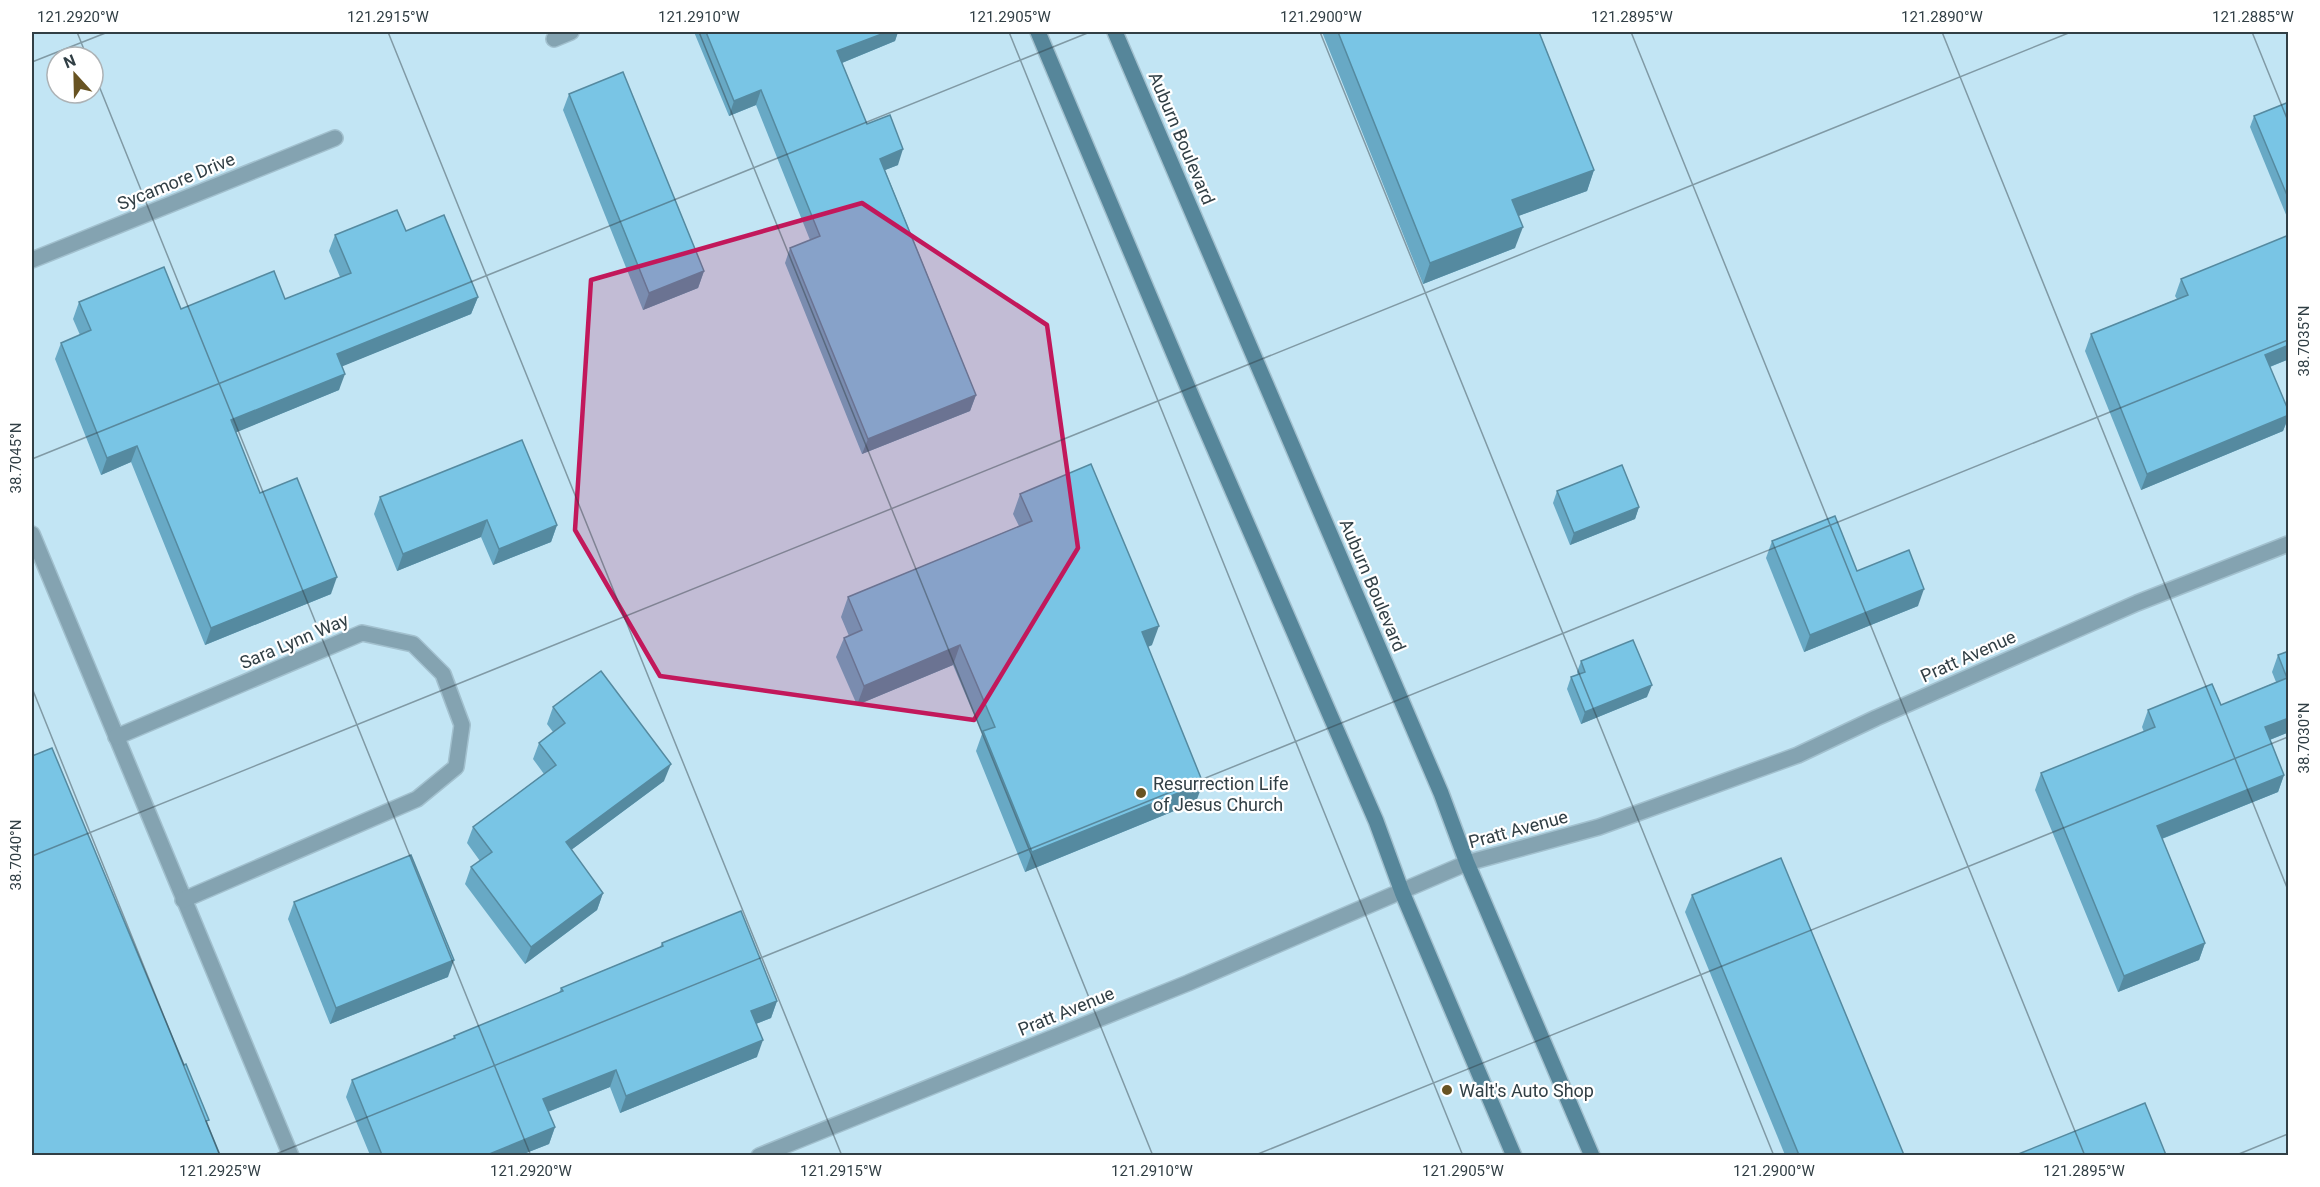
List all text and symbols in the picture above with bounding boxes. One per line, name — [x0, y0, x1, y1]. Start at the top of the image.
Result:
text: 121.2920°W — [37, 8, 119, 26]
text: 121.2915°W — [347, 8, 429, 26]
text: 121.2910°W — [658, 8, 740, 26]
text: 121.2905°W — [969, 8, 1051, 26]
text: 121.2900°W — [1280, 8, 1362, 26]
text: 121.2895°W — [1591, 8, 1673, 26]
text: 121.2890°W — [1901, 8, 1983, 26]
text: 121.2885°W — [2212, 8, 2294, 26]
north arrow — [45, 45, 105, 105]
text: N — [61, 51, 78, 72]
street label: Auburn Boulevard — [1145, 69, 1219, 207]
street label: Sycamore Drive — [114, 148, 238, 214]
text: 38.7035°N — [2295, 306, 2313, 376]
text: 38.7045°N — [7, 423, 25, 493]
street label: Auburn Boulevard — [1336, 516, 1410, 654]
street label: Sara Lynn Way — [237, 609, 352, 673]
street label: Pratt Avenue — [1917, 626, 2019, 686]
text: 38.7030°N — [2295, 703, 2313, 773]
place label: Resurrection Life of Jesus Church — [1153, 773, 1288, 815]
marker: Resurrection Life of Jesus Church — [1134, 786, 1148, 800]
street label: Pratt Avenue — [1466, 806, 1570, 852]
text: 38.7040°N — [7, 820, 25, 890]
street label: Pratt Avenue — [1015, 982, 1117, 1040]
place label: Walt's Auto Shop — [1459, 1080, 1594, 1101]
marker: Walt's Auto Shop — [1440, 1083, 1454, 1097]
text: 121.2925°W — [179, 1162, 261, 1180]
text: 121.2920°W — [490, 1162, 572, 1180]
text: 121.2915°W — [800, 1162, 882, 1180]
text: 121.2910°W — [1111, 1162, 1193, 1180]
text: 121.2905°W — [1422, 1162, 1504, 1180]
text: 121.2900°W — [1733, 1162, 1815, 1180]
text: 121.2895°W — [2043, 1162, 2125, 1180]

